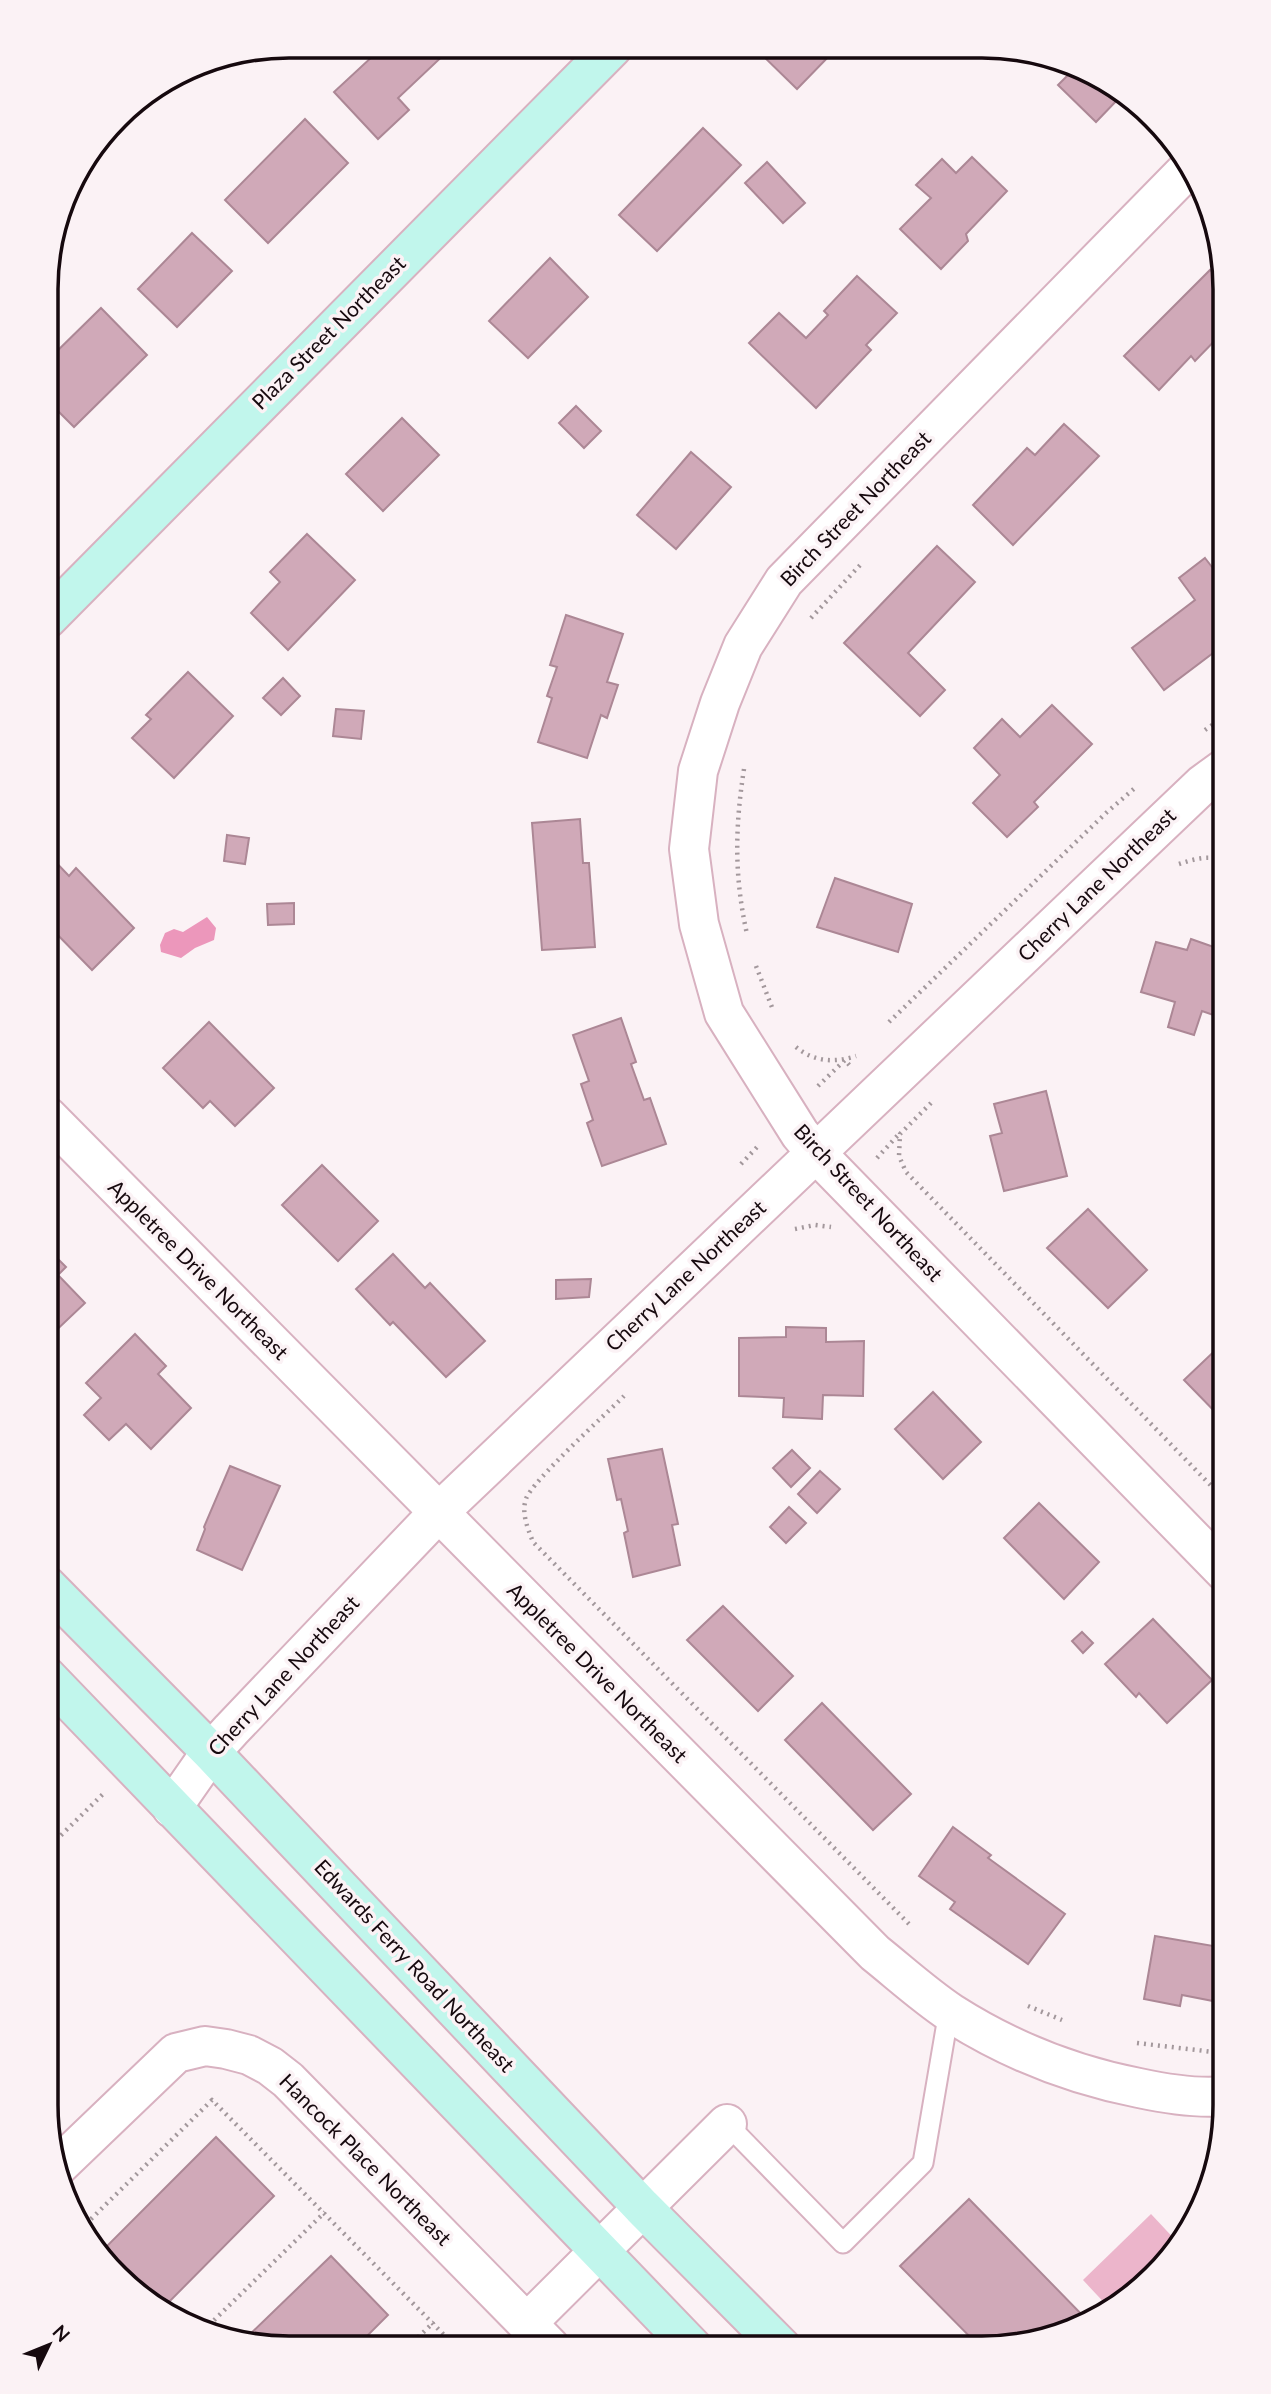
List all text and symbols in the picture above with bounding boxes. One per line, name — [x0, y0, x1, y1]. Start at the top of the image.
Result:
street label: Plaza Street Northeast — [246, 250, 410, 414]
street label: Birch Street Northeast — [774, 425, 936, 591]
street label: Cherry Lane Northeast — [1012, 802, 1180, 966]
street label: Birch Street Northeast — [790, 1118, 949, 1286]
street label: Appletree Drive Northeast — [104, 1174, 295, 1364]
street label: Cherry Lane Northeast — [600, 1194, 771, 1356]
street label: Appletree Drive Northeast — [503, 1577, 694, 1767]
street label: Cherry Lane Northeast — [202, 1589, 364, 1760]
street label: Edwards Ferry Road Northeast — [310, 1854, 520, 2077]
street label: Hancock Place Northeast — [275, 2068, 457, 2250]
north arrow — [14, 2310, 84, 2380]
text: N — [48, 2320, 75, 2346]

